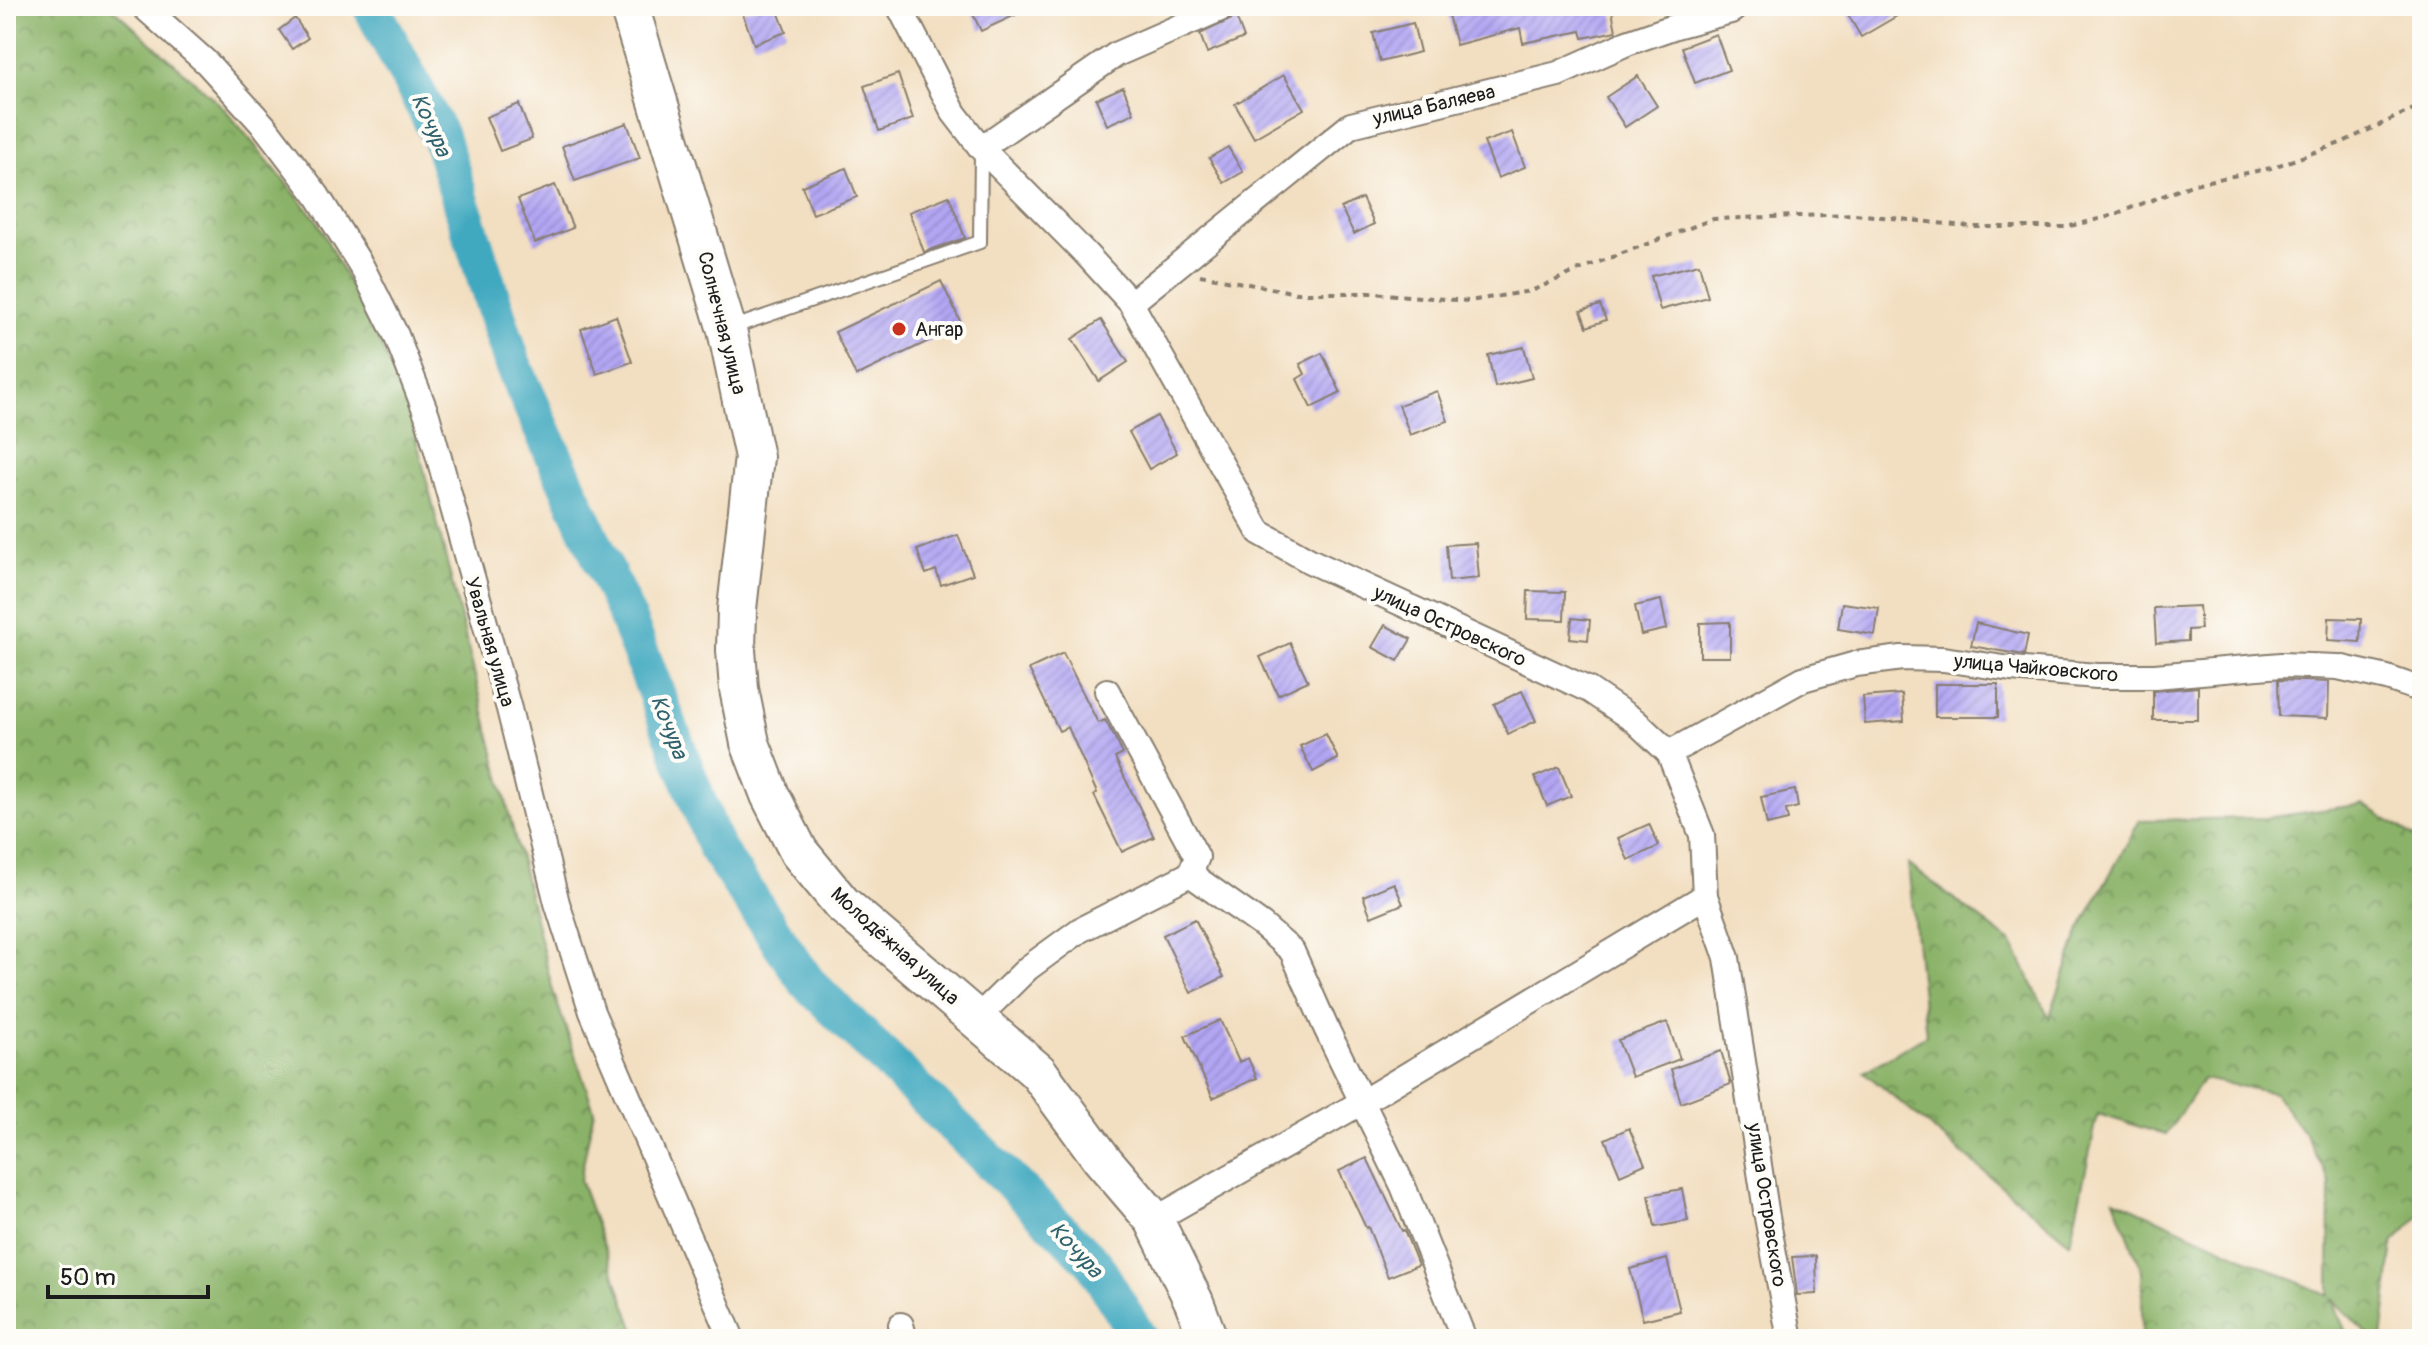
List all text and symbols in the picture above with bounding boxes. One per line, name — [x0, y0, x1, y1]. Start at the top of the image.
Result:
street label: улица Баляева — [1370, 79, 1497, 131]
water label: Кочура — [405, 89, 458, 162]
street label: Солнечная улица — [692, 249, 752, 397]
place label: Ангар — [915, 317, 964, 342]
marker: Ангар — [890, 320, 908, 338]
street label: Увальная улица — [460, 574, 520, 710]
street label: улица Островского — [1369, 579, 1530, 672]
street label: улица Чайковского — [1952, 648, 2119, 688]
water label: Кочура — [644, 691, 694, 764]
street label: Молодёжная улица — [825, 882, 965, 1010]
street label: улица Островского — [1742, 1120, 1792, 1289]
water label: Кочура — [1044, 1216, 1110, 1285]
scale bar — [48, 1249, 208, 1299]
text: 50 m — [60, 1263, 116, 1292]

